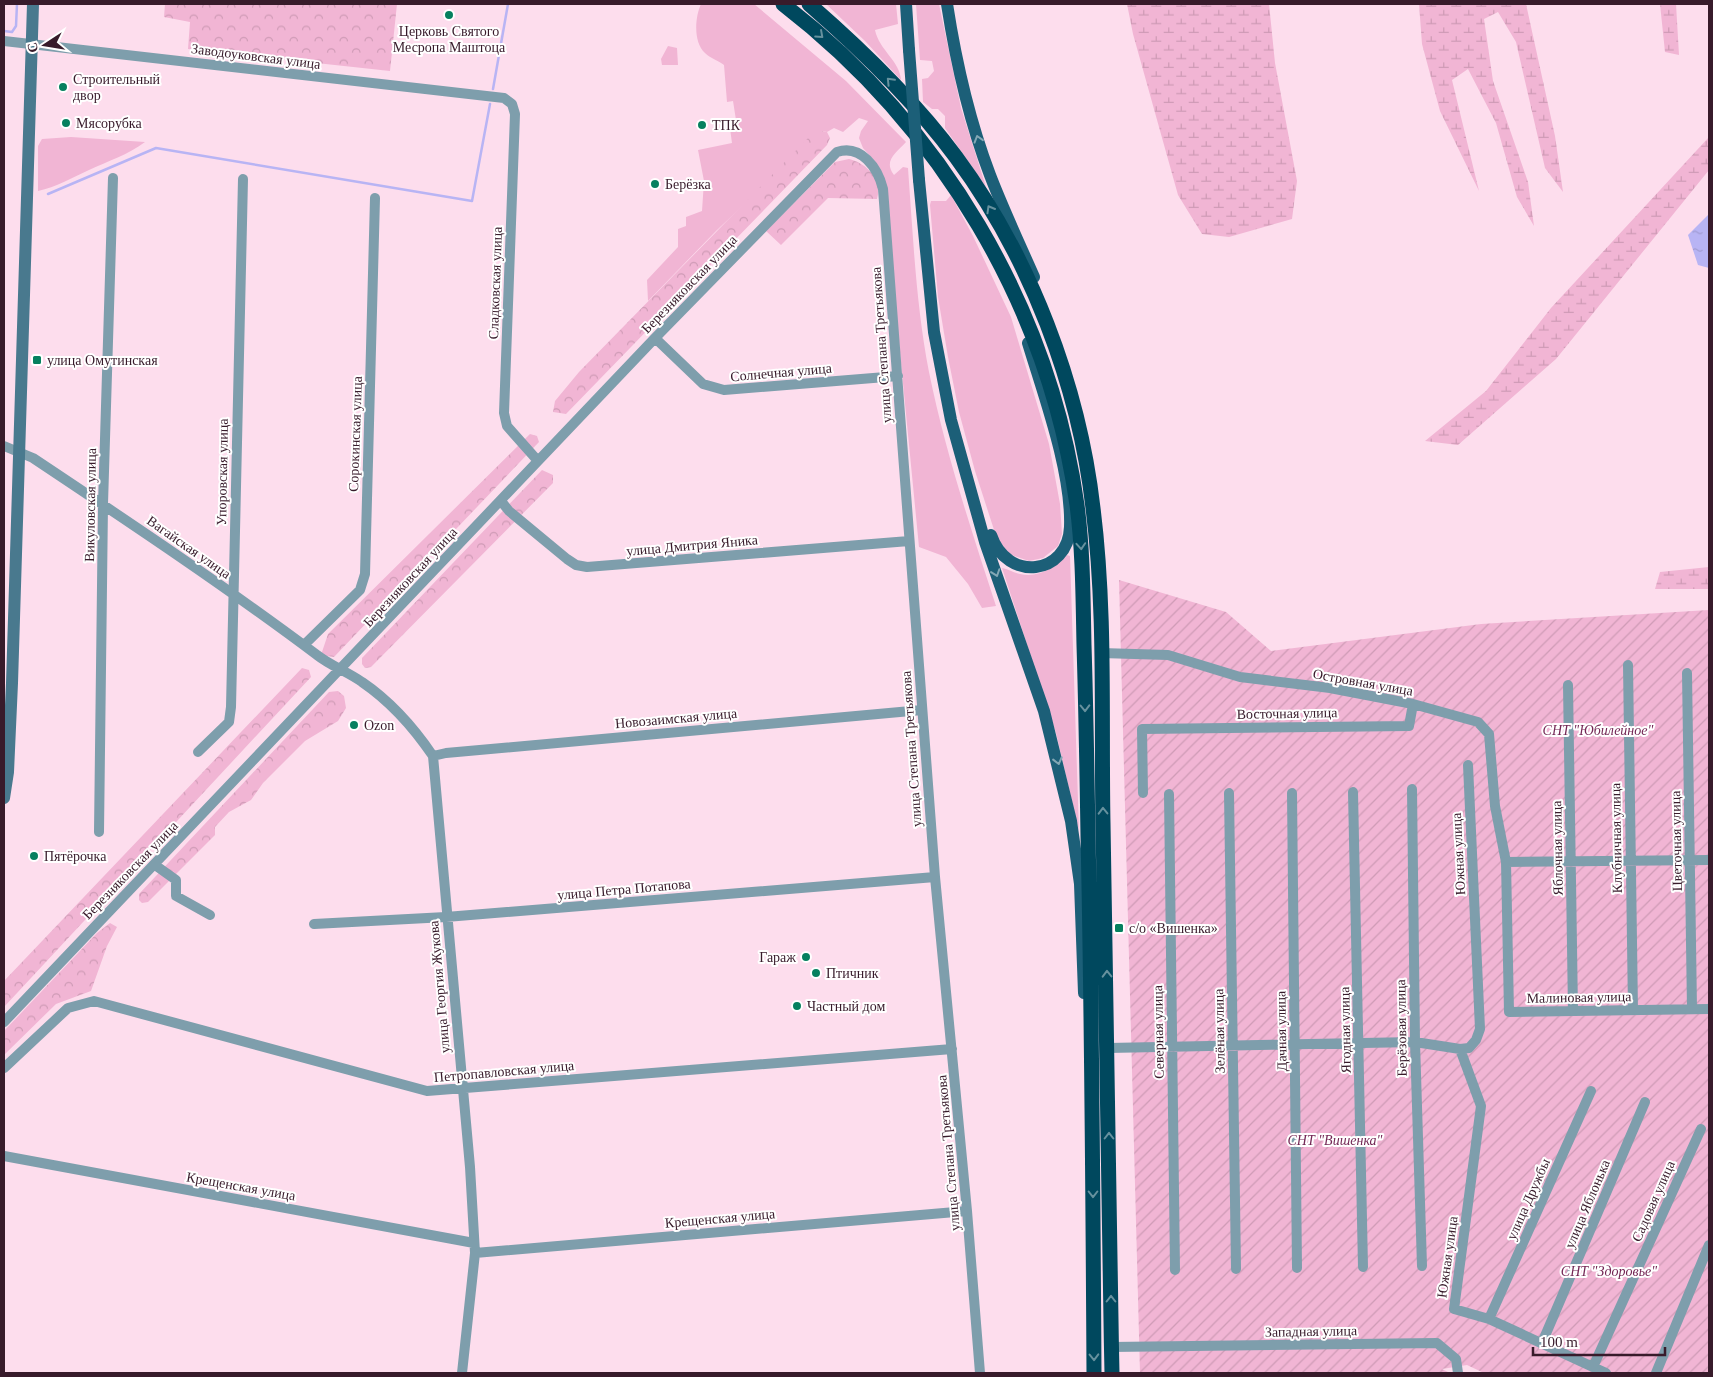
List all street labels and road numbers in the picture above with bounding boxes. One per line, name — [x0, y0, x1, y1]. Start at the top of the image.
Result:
street label: Заводоуковская улица — [190, 41, 322, 72]
street label: Сладковская улица — [486, 226, 505, 340]
street label: Березняковская улица — [639, 232, 741, 336]
street label: улица Степана Третьякова — [869, 266, 894, 423]
street label: Солнечная улица — [730, 361, 833, 384]
street label: Сорокинская улица — [346, 375, 365, 492]
street label: Упоровская улица — [214, 417, 231, 526]
street label: Викуловская улица — [82, 447, 99, 562]
street label: Вагайская улица — [144, 513, 234, 582]
street label: Березняковская улица — [360, 524, 461, 630]
street label: улица Дмитрия Яника — [626, 532, 759, 559]
street label: Островная улица — [1312, 666, 1415, 699]
street label: улица Степана Третьякова — [899, 670, 924, 827]
street label: Восточная улица — [1237, 705, 1338, 722]
street label: Новозаимская улица — [614, 706, 738, 731]
street label: Клубничная улица — [1608, 782, 1625, 893]
street label: Цветочная улица — [1668, 790, 1685, 891]
street label: Яблочная улица — [1549, 800, 1566, 896]
street label: Южная улица — [1449, 812, 1468, 896]
street label: Березняковская улица — [80, 818, 182, 922]
street label: улица Петра Потапова — [557, 876, 692, 903]
street label: улица Георгия Жукова — [426, 919, 453, 1054]
street label: Берёзовая улица — [1393, 979, 1410, 1077]
street label: Северная улица — [1150, 984, 1167, 1079]
street label: Ягодная улица — [1337, 986, 1354, 1073]
street label: Зелёная улица — [1211, 988, 1228, 1073]
street label: Малиновая улица — [1526, 989, 1632, 1006]
street label: Дачная улица — [1273, 990, 1290, 1071]
street label: Петропавловская улица — [433, 1058, 576, 1085]
street label: улица Степана Третьякова — [934, 1074, 963, 1232]
street label: улица Дружбы — [1504, 1156, 1553, 1242]
street label: улица Яблонька — [1562, 1157, 1613, 1251]
street label: Садовая улица — [1629, 1158, 1678, 1244]
street label: Крещенская улица — [185, 1170, 297, 1204]
street label: Крещенская улица — [664, 1206, 777, 1231]
street label: Южная улица — [1434, 1214, 1461, 1299]
street label: Западная улица — [1265, 1323, 1358, 1340]

